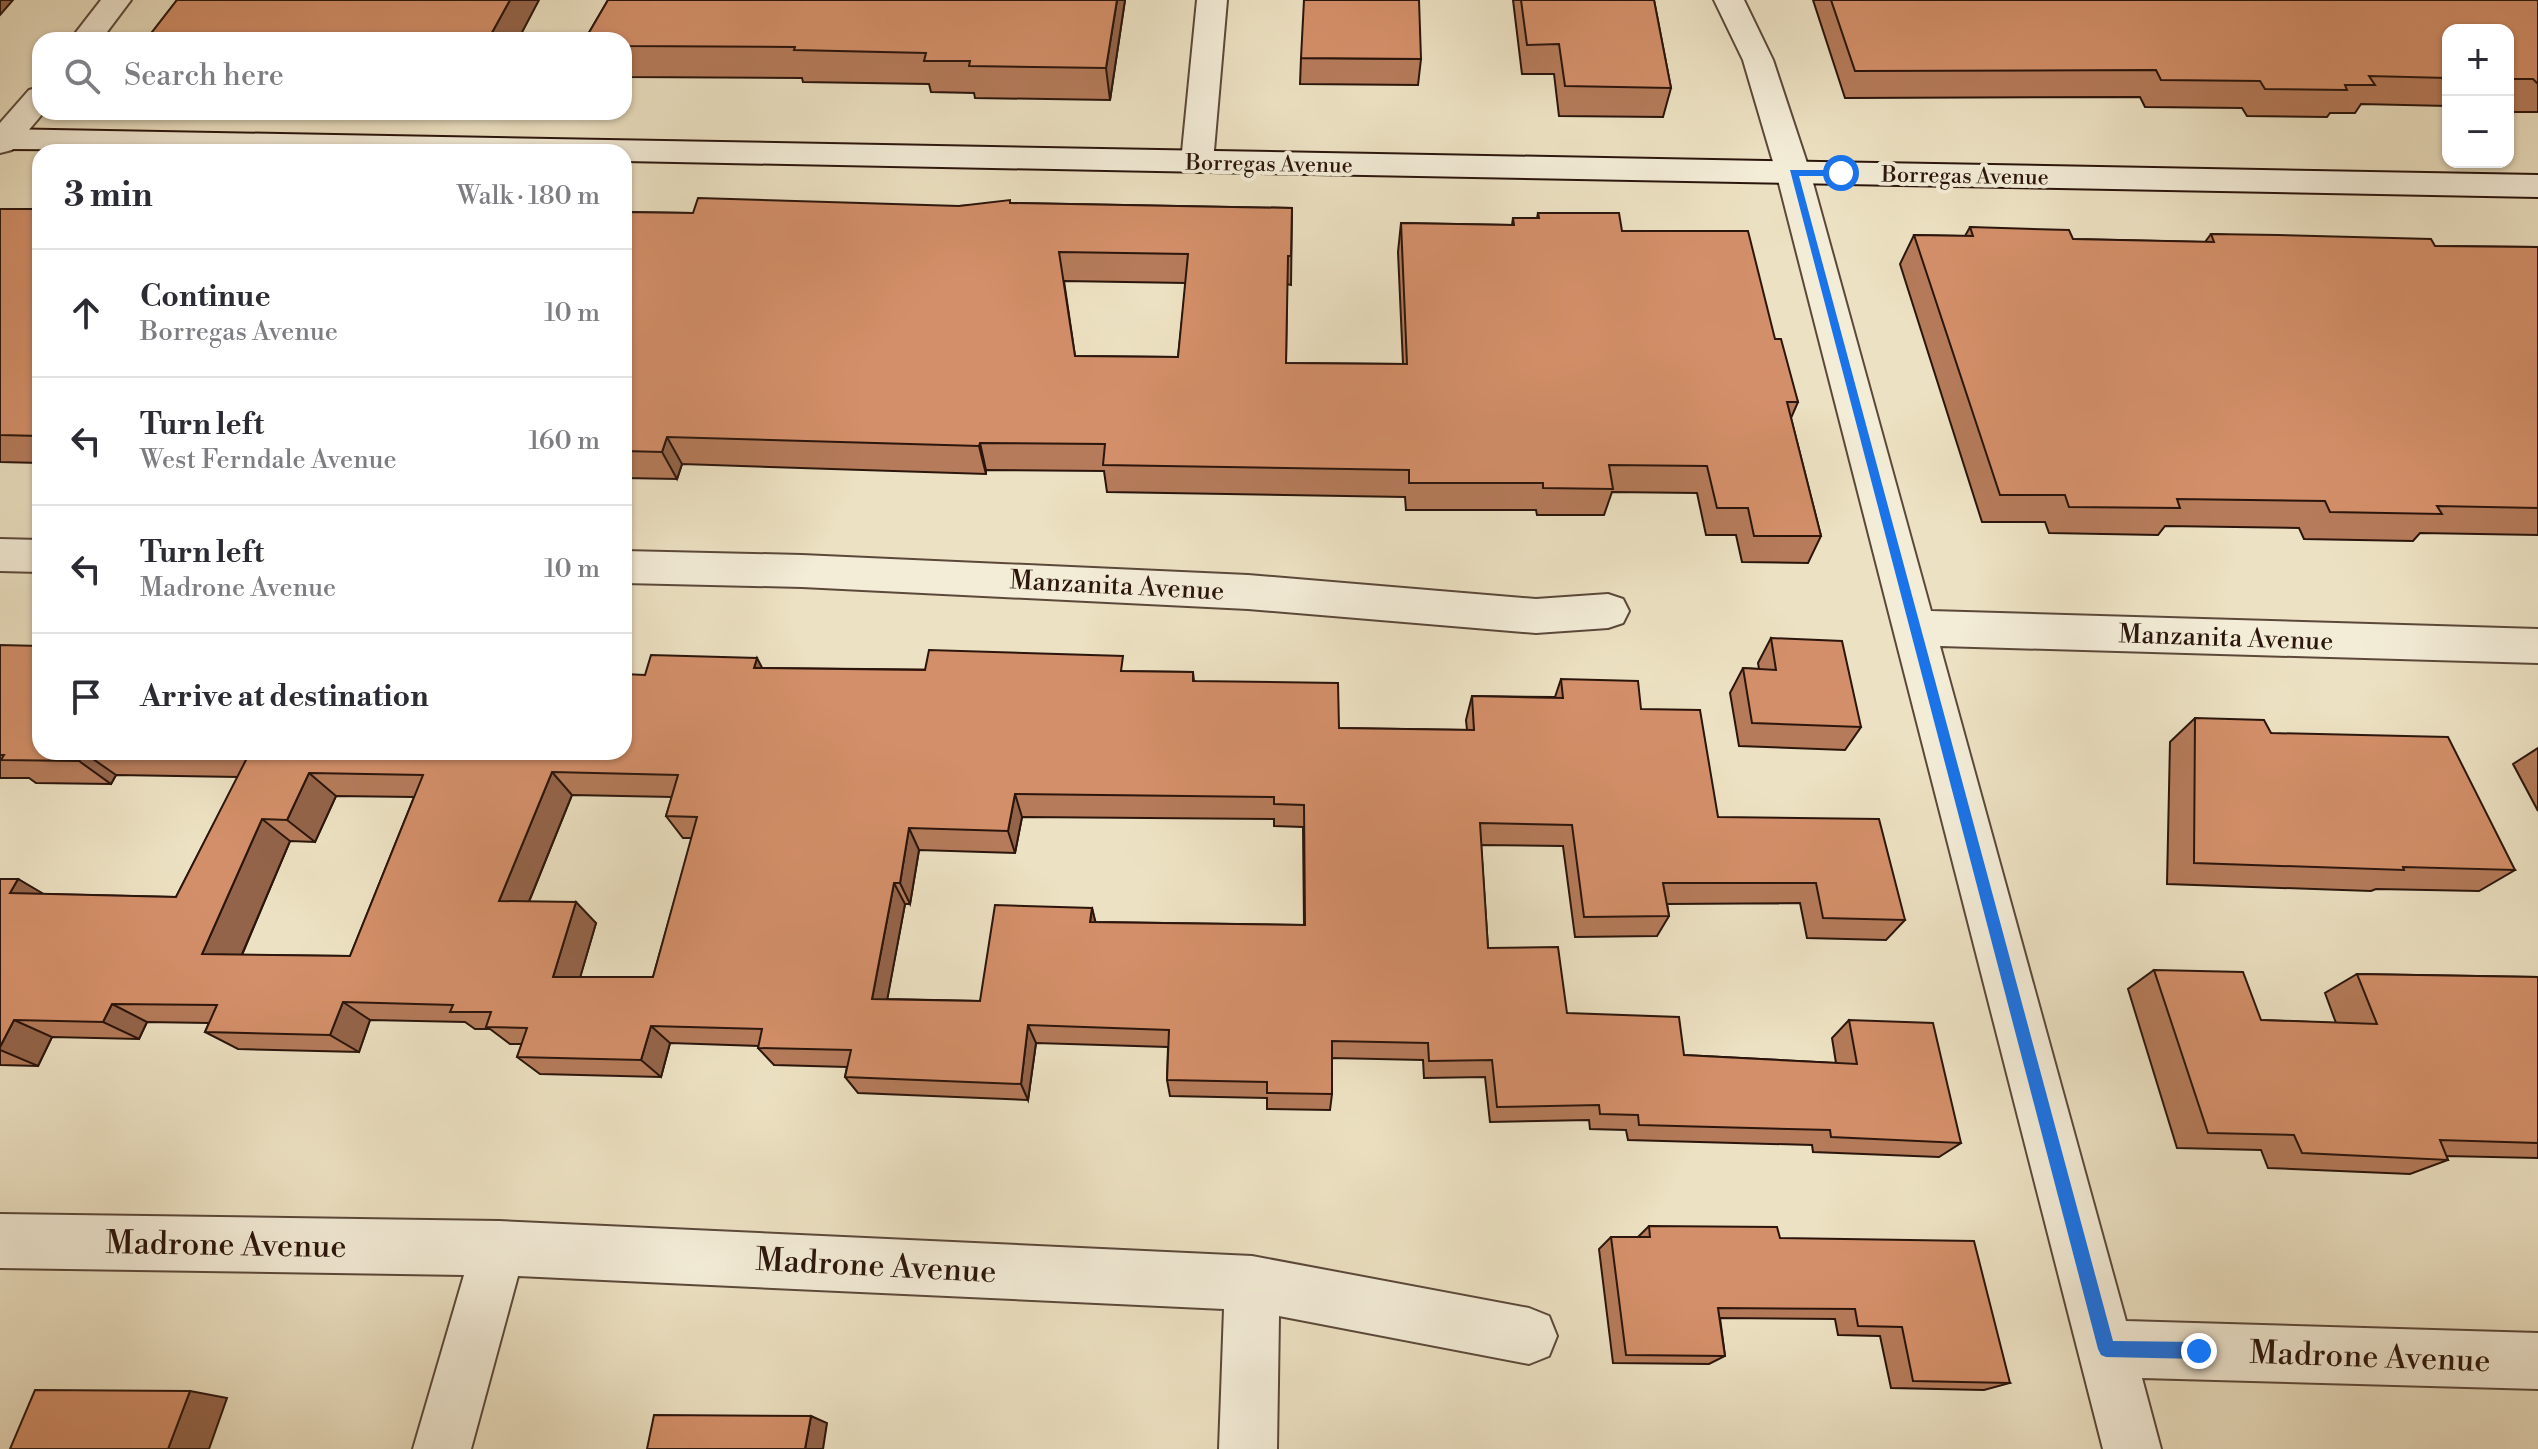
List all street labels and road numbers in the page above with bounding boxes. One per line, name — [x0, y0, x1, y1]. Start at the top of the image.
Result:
street label: Borregas Avenue — [1184, 150, 1353, 179]
street label: Borregas Avenue — [1880, 162, 2049, 191]
street label: Manzanita Avenue — [1009, 564, 1225, 608]
street label: Manzanita Avenue — [2118, 618, 2334, 658]
street label: Madrone Avenue — [105, 1223, 347, 1267]
street label: Madrone Avenue — [754, 1240, 998, 1292]
street label: Madrone Avenue — [2249, 1333, 2491, 1381]

